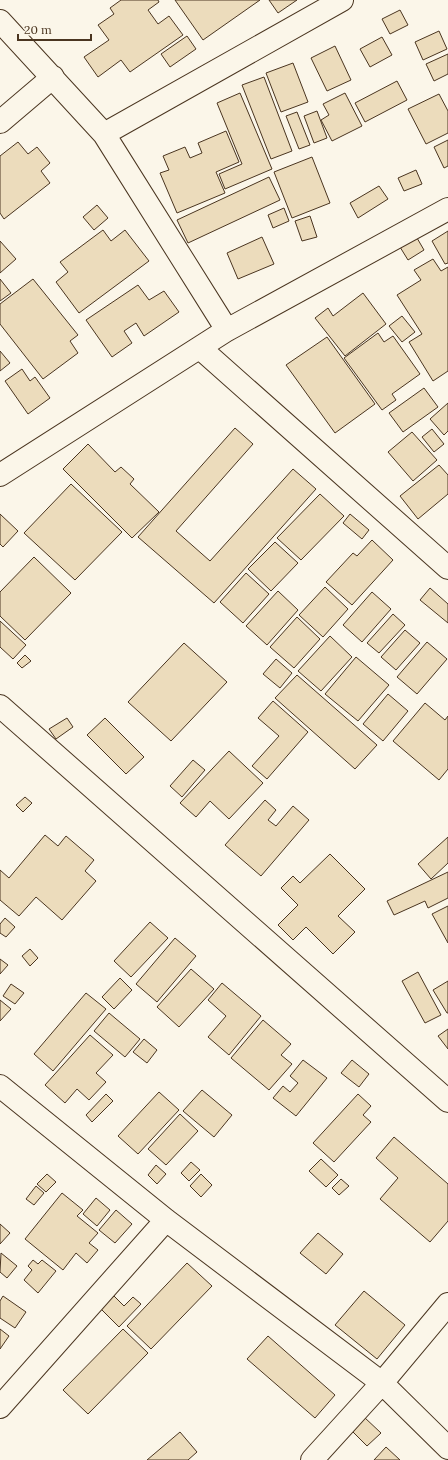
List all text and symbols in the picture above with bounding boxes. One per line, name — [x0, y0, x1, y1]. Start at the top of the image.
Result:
scale bar — [18, 16, 91, 42]
text: 20 m — [24, 22, 52, 37]

